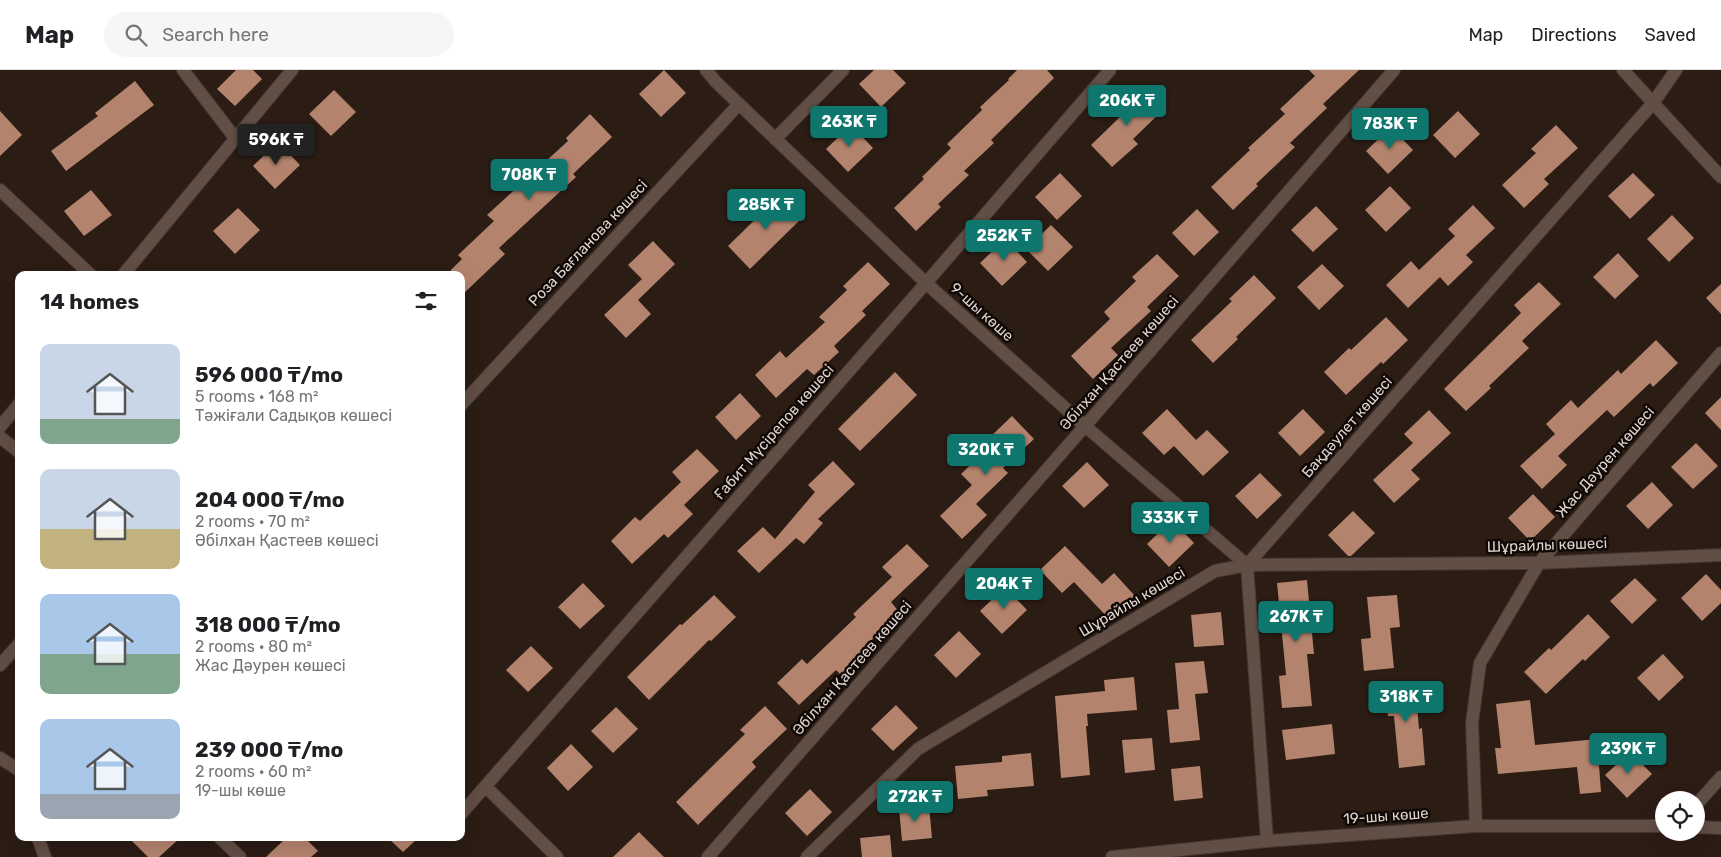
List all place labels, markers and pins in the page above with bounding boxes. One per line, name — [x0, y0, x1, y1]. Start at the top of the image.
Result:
pin: 206K ₸ — [1086, 85, 1168, 127]
pin: 263K ₸ — [808, 106, 890, 148]
pin: 783K ₸ — [1349, 108, 1431, 150]
pin: 596K ₸ — [235, 124, 317, 166]
pin: 708K ₸ — [488, 158, 570, 201]
pin: 285K ₸ — [725, 189, 807, 231]
pin: 252K ₸ — [963, 220, 1045, 262]
pin: 320K ₸ — [945, 434, 1027, 476]
pin: 333K ₸ — [1129, 502, 1211, 544]
pin: 204K ₸ — [963, 568, 1045, 610]
pin: 267K ₸ — [1255, 600, 1337, 643]
pin: 318K ₸ — [1365, 680, 1447, 723]
pin: 239K ₸ — [1587, 732, 1669, 775]
pin: 272K ₸ — [874, 780, 956, 823]

